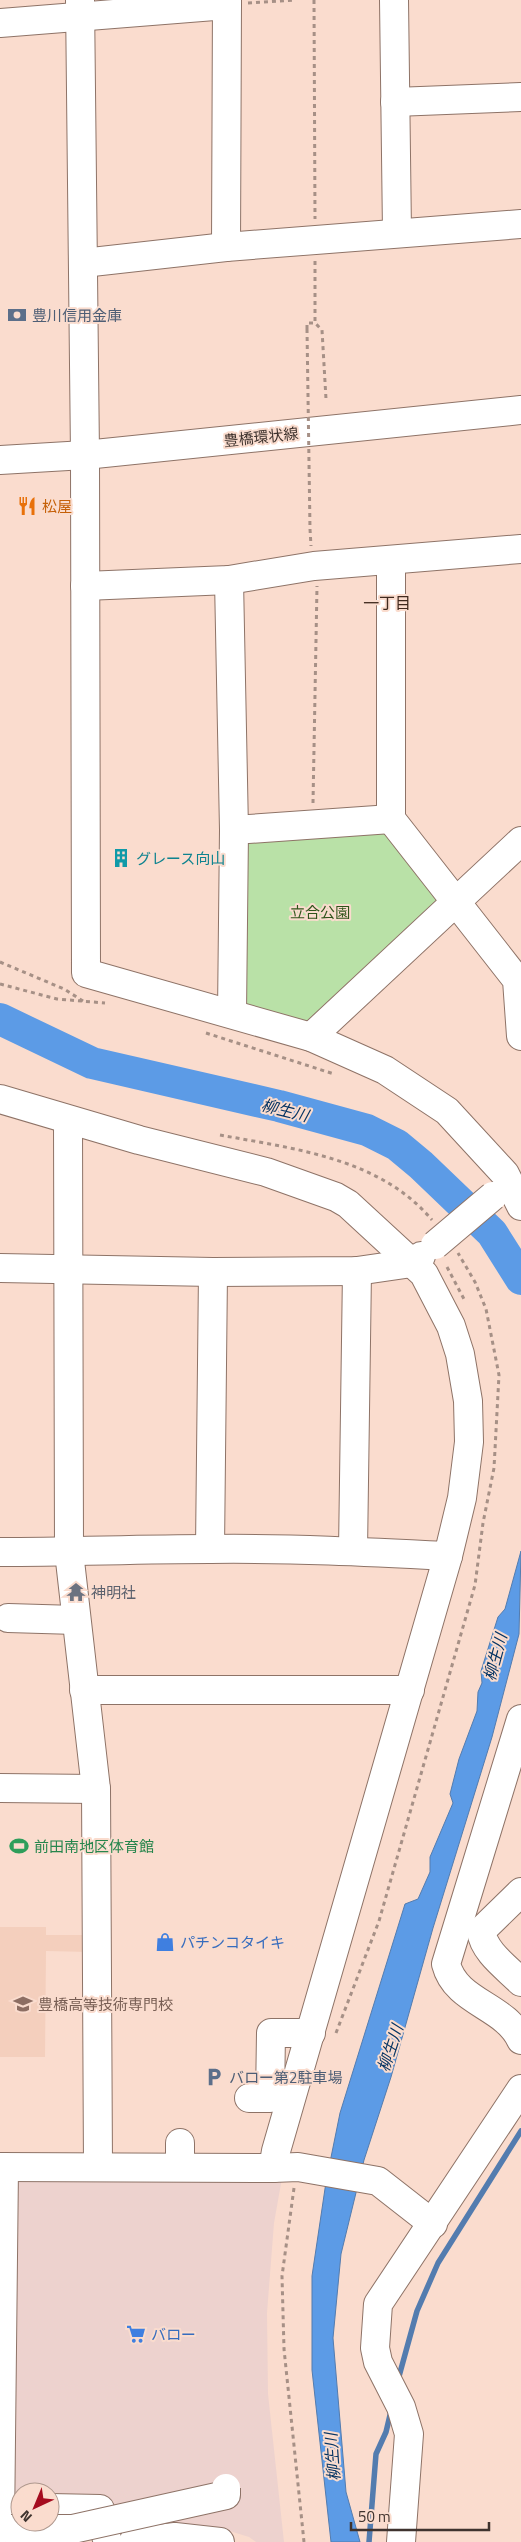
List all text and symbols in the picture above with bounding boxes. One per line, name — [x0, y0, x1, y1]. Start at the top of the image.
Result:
bank icon: 豊川信用金庫 — [6, 304, 28, 326]
place label: 豊川信用金庫 — [32, 304, 122, 327]
street label: 豊橋環状線 — [222, 422, 300, 452]
restaurant icon: 松屋 — [16, 495, 38, 517]
place label: 松屋 — [42, 495, 72, 518]
district label: 一丁目 — [363, 591, 411, 615]
building icon: グレース向山 — [110, 847, 132, 869]
place label: グレース向山 — [136, 847, 225, 870]
park label: 立合公園 — [290, 901, 350, 924]
water label: 柳生川 — [259, 1093, 313, 1128]
temple icon: 神明社 — [65, 1581, 87, 1603]
place label: 神明社 — [91, 1581, 136, 1604]
water label: 柳生川 — [477, 1629, 513, 1683]
sports icon: 前田南地区体育館 — [8, 1835, 30, 1857]
place label: 前田南地区体育館 — [34, 1835, 154, 1858]
shop icon: パチンコタイキ — [154, 1931, 176, 1953]
place label: パチンコタイキ — [180, 1931, 285, 1954]
school or university icon: 豊橋高等技術専門校 — [12, 1993, 34, 2015]
place label: 豊橋高等技術専門校 — [38, 1993, 173, 2016]
water label: 柳生川 — [371, 2020, 409, 2075]
parking icon: バロー第2駐車場 — [203, 2066, 225, 2088]
place label: バロー第2駐車場 — [229, 2066, 342, 2089]
supermarket icon: バロー — [125, 2323, 147, 2345]
place label: バロー — [151, 2323, 196, 2346]
water label: 柳生川 — [318, 2430, 346, 2482]
north arrow — [10, 2482, 60, 2532]
scale bar — [351, 2500, 488, 2532]
text: 50 m — [358, 2505, 391, 2528]
text: N — [15, 2506, 36, 2528]

